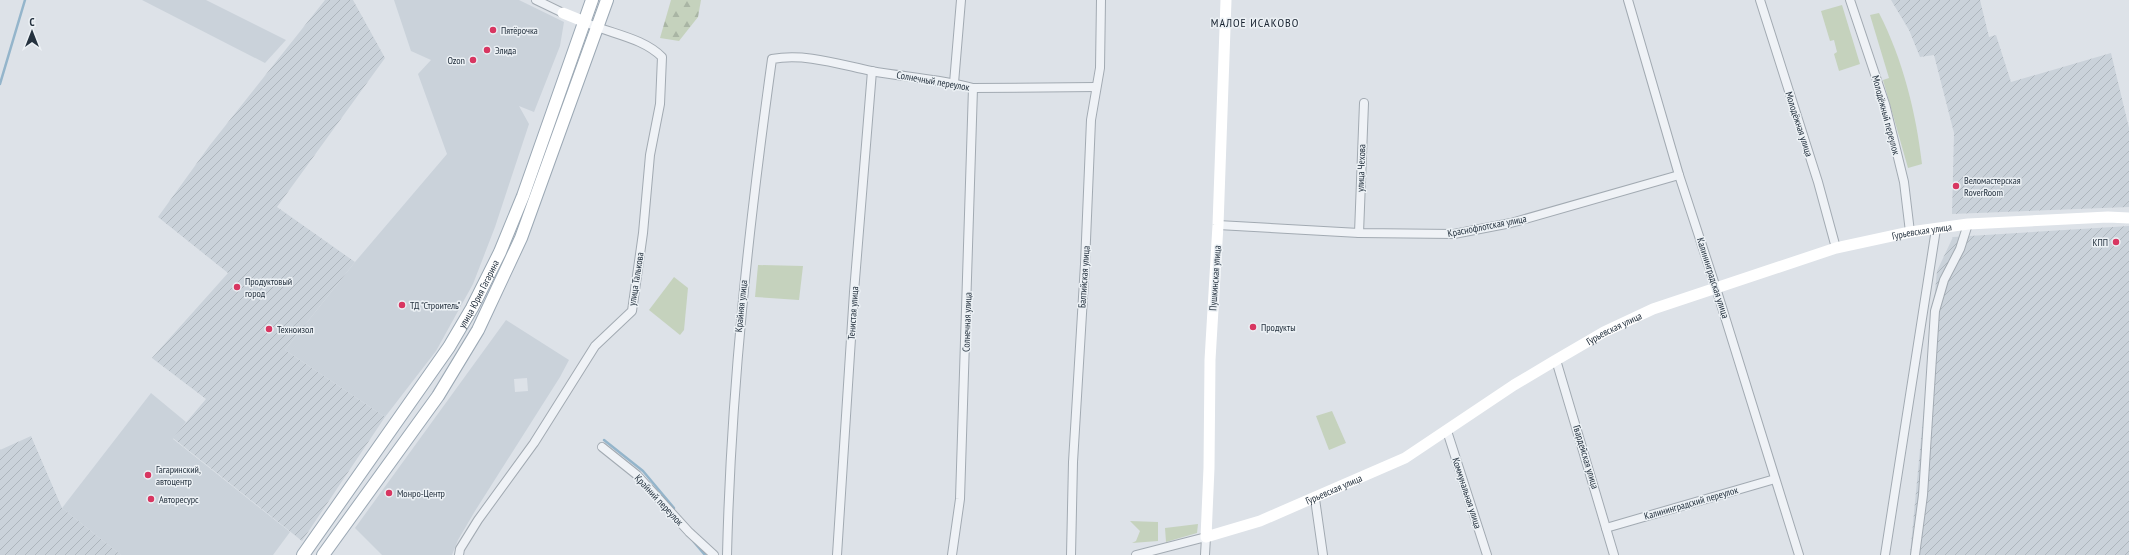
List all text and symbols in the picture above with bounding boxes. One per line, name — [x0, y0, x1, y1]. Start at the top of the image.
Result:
north arrow — [12, 12, 52, 52]
text: С — [29, 15, 35, 29]
district label: МАЛОЕ ИСАКОВО — [1211, 15, 1299, 30]
place label: Пятёрочка — [501, 24, 538, 37]
marker: Пятёрочка — [488, 25, 498, 35]
place label: Элида — [495, 44, 516, 57]
marker: Элида — [482, 45, 492, 55]
place label: Ozon — [447, 54, 465, 67]
marker: Ozon — [468, 55, 478, 65]
street label: Солнечный переулок — [895, 68, 971, 94]
street label: Молодёжный переулок — [1869, 74, 1903, 156]
street label: Молодёжная улица — [1782, 90, 1816, 158]
street label: улица Чехова — [1354, 144, 1368, 192]
place label: Веломастерская RoverRoom — [1964, 174, 2021, 199]
marker: Веломастерская RoverRoom — [1951, 181, 1961, 191]
street label: Краснофлотская улица — [1446, 212, 1528, 240]
street label: Гурьевская улица — [1891, 220, 1953, 242]
street label: Калининградская улица — [1694, 236, 1732, 320]
place label: КПП — [2093, 236, 2108, 249]
marker: КПП — [2111, 237, 2121, 247]
street label: Балтийская улица — [1075, 245, 1093, 309]
street label: Пушкинская улица — [1206, 245, 1224, 311]
street label: улица Талькова — [625, 251, 647, 307]
street label: улица Юрия Гагарина — [455, 257, 502, 330]
place label: Продуктовый город — [245, 275, 292, 300]
street label: Крайняя улица — [732, 279, 750, 333]
marker: Продуктовый город — [232, 282, 242, 292]
street label: Тенистая улица — [845, 286, 861, 340]
street label: Солнечная улица — [959, 292, 975, 352]
place label: ТД "Строитель" — [410, 299, 461, 312]
marker: ТД "Строитель" — [397, 300, 407, 310]
street label: Гурьевская улица — [1584, 309, 1644, 348]
place label: Продукты — [1261, 321, 1296, 334]
marker: Продукты — [1248, 322, 1258, 332]
place label: Техноизол — [277, 323, 313, 336]
marker: Техноизол — [264, 324, 274, 334]
street label: Гвардейская улица — [1570, 424, 1602, 490]
street label: Коммунальная улица — [1449, 456, 1485, 530]
place label: Гагаринский, автоцентр — [156, 463, 201, 488]
marker: Гагаринский, автоцентр — [143, 470, 153, 480]
street label: Гурьевская улица — [1303, 471, 1364, 507]
street label: Крайний переулок — [632, 472, 686, 529]
street label: Калининградский переулок — [1643, 483, 1740, 523]
place label: Монро-Центр — [397, 487, 445, 500]
marker: Монро-Центр — [384, 488, 394, 498]
place label: Авторесурс — [159, 493, 199, 506]
marker: Авторесурс — [146, 494, 156, 504]

